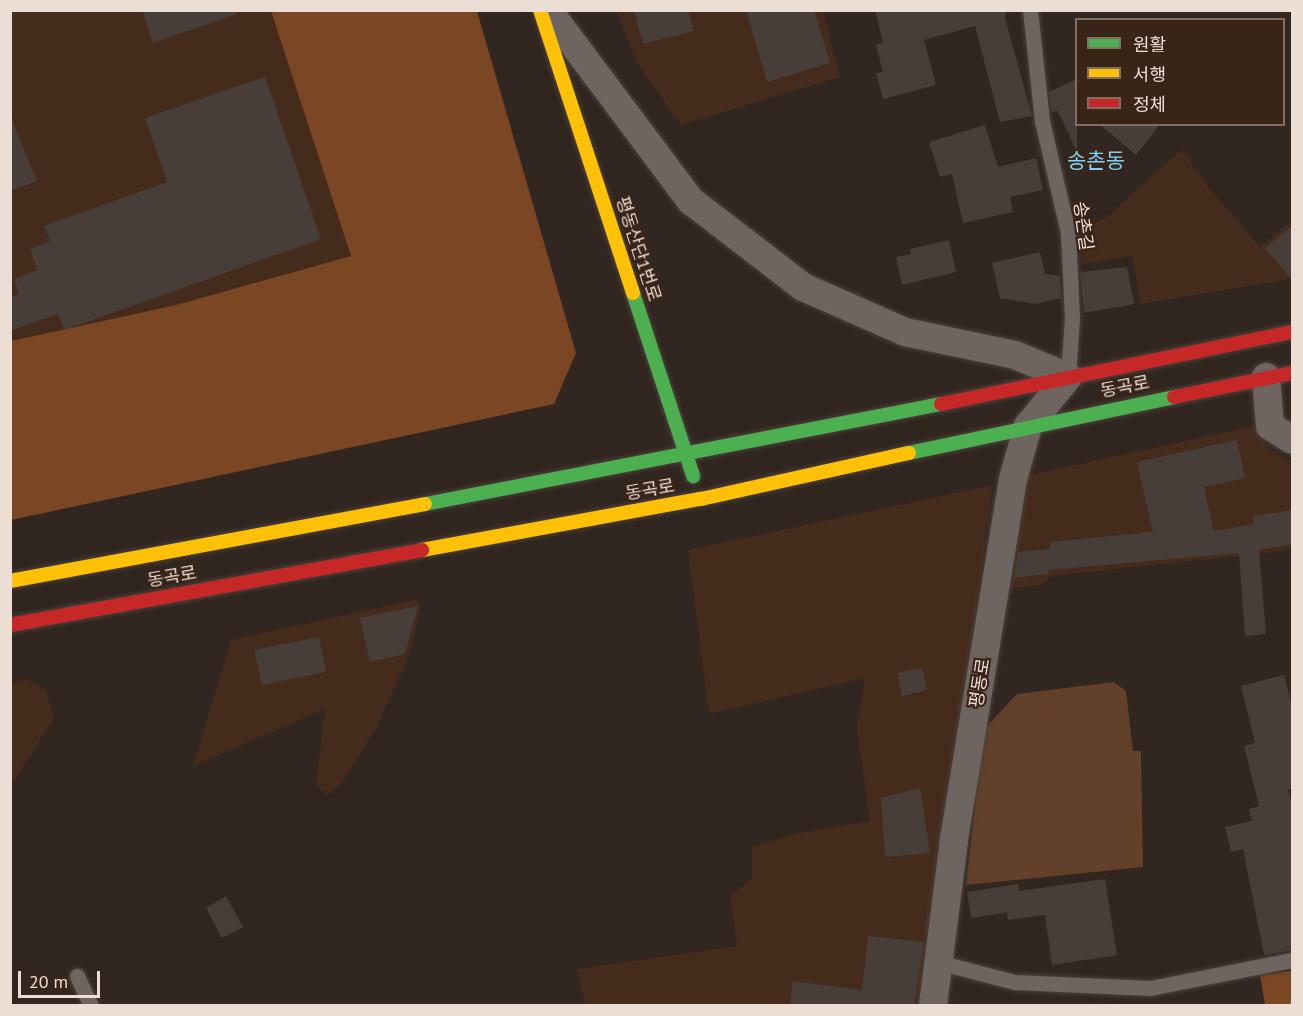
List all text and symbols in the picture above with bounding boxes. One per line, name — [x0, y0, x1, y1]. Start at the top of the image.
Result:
legend — [1075, 18, 1285, 126]
text: 원활 — [1133, 33, 1166, 56]
text: 서행 — [1133, 63, 1166, 86]
text: 정체 — [1133, 93, 1166, 116]
district label: 송촌동 — [1067, 148, 1125, 174]
street label: 평동산단1번로 — [611, 194, 665, 304]
street label: 송촌길 — [1069, 200, 1097, 252]
street label: 동곡로 — [1099, 372, 1151, 402]
street label: 동곡로 — [624, 475, 676, 505]
street label: 동곡로 — [146, 562, 198, 592]
street label: 평동로 — [965, 657, 995, 709]
scale bar — [21, 959, 104, 997]
text: 20 m — [29, 970, 68, 993]

